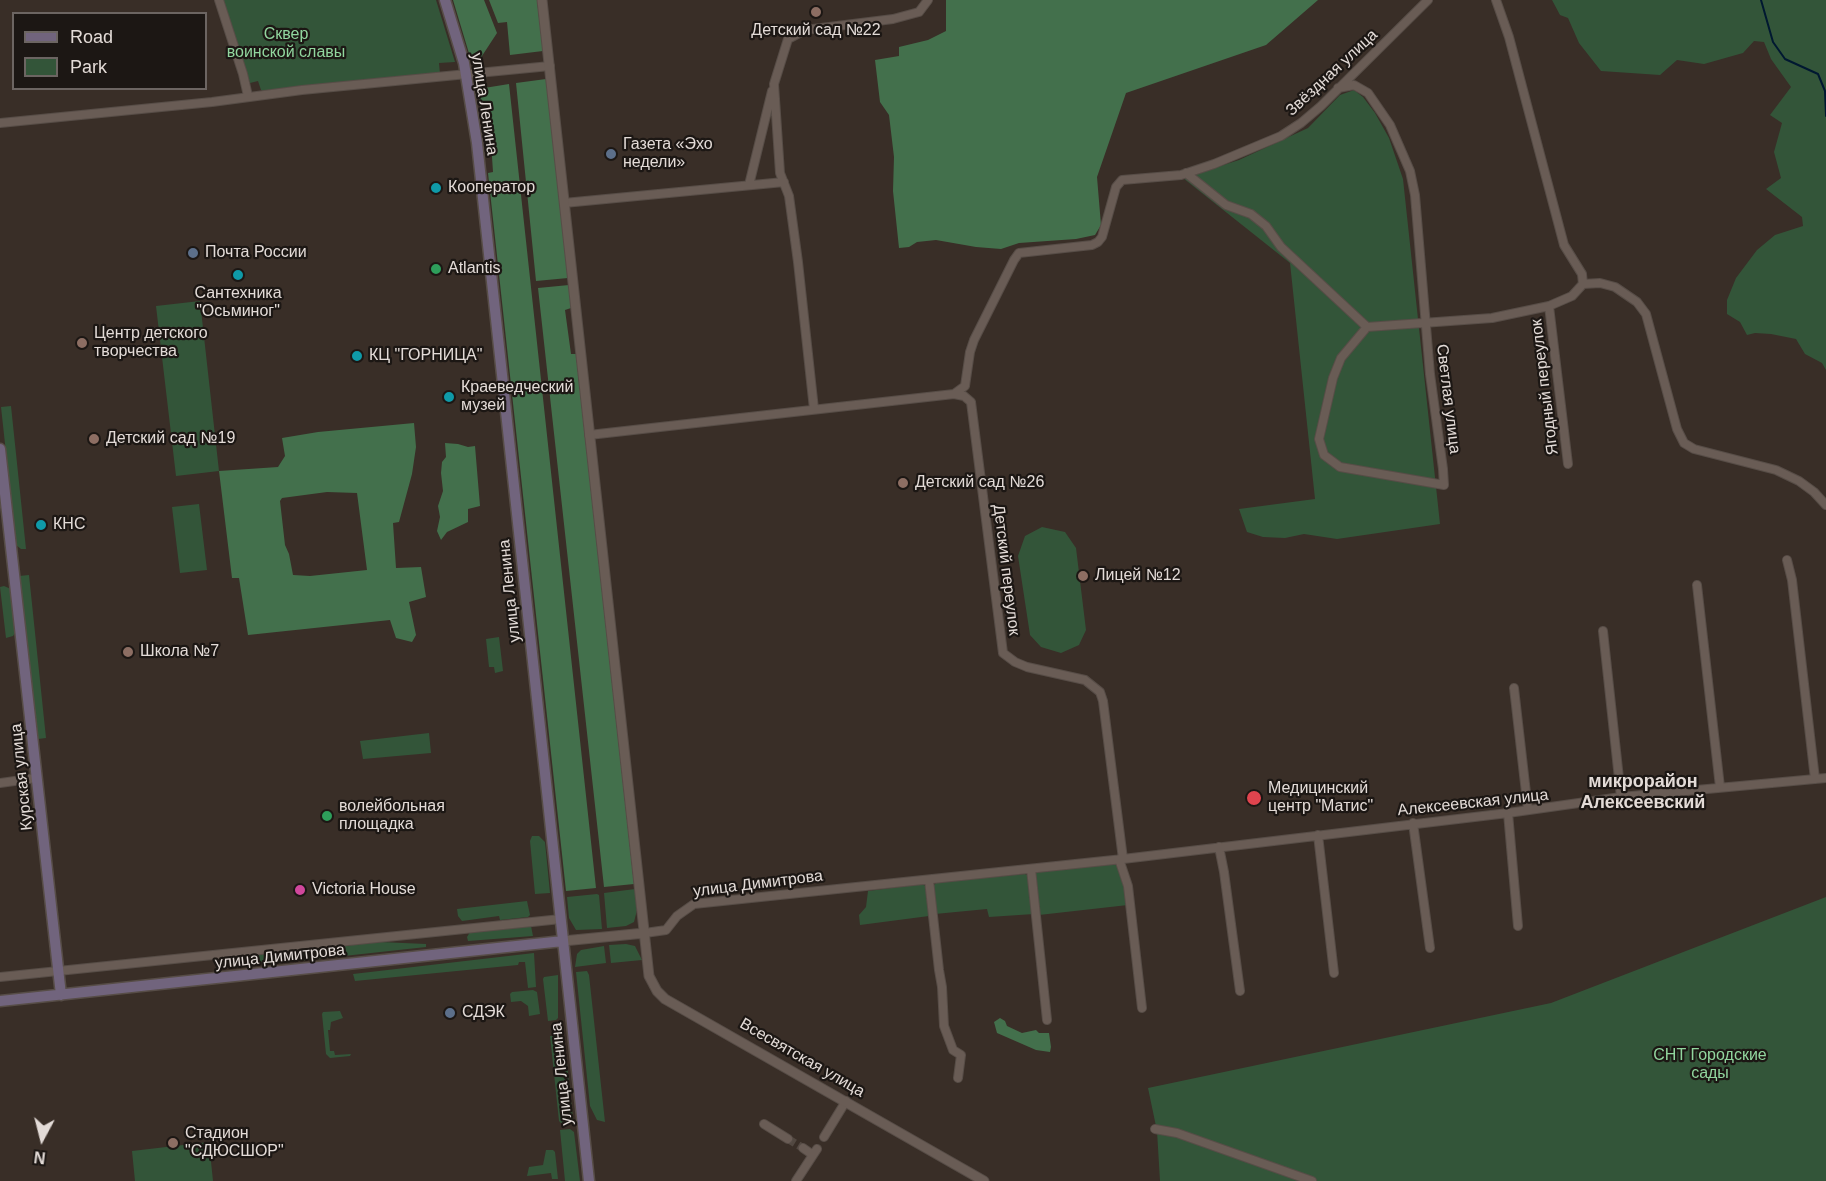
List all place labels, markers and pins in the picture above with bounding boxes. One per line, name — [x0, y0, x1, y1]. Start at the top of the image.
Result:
marker: Детский сад №22 — [809, 5, 823, 19]
place label: Детский сад №22 — [751, 21, 881, 41]
place label: Газета «Эхо недели» — [623, 135, 713, 173]
marker: Газета «Эхо недели» — [604, 147, 618, 161]
place label: Кооператор — [448, 178, 535, 198]
marker: Кооператор — [429, 181, 443, 195]
place label: Почта России — [205, 243, 307, 263]
marker: Почта России — [186, 246, 200, 260]
place label: Atlantis — [448, 259, 500, 279]
marker: Atlantis — [429, 262, 443, 276]
marker: Сантехника "Осьминог" — [231, 268, 245, 282]
place label: Сантехника "Осьминог" — [194, 284, 282, 322]
place label: Центр детского творчества — [94, 324, 208, 362]
marker: Центр детского творчества — [75, 336, 89, 350]
place label: КЦ "ГОРНИЦА" — [369, 346, 482, 366]
marker: КЦ "ГОРНИЦА" — [350, 349, 364, 363]
place label: Краеведческий музей — [461, 378, 573, 416]
marker: Краеведческий музей — [442, 390, 456, 404]
place label: Детский сад №19 — [106, 429, 235, 449]
marker: Детский сад №19 — [87, 432, 101, 446]
place label: Детский сад №26 — [915, 473, 1044, 493]
marker: Детский сад №26 — [896, 476, 910, 490]
place label: КНС — [53, 515, 85, 535]
marker: КНС — [34, 518, 48, 532]
place label: Лицей №12 — [1095, 566, 1181, 586]
marker: Лицей №12 — [1076, 569, 1090, 583]
place label: Школа №7 — [140, 642, 219, 662]
marker: Школа №7 — [121, 645, 135, 659]
place label: Медицинский центр "Матис" — [1268, 779, 1373, 817]
marker: Медицинский центр "Матис" — [1245, 789, 1263, 807]
place label: волейбольная площадка — [339, 797, 445, 835]
marker: волейбольная площадка — [320, 809, 334, 823]
place label: Victoria House — [312, 880, 416, 900]
marker: Victoria House — [293, 883, 307, 897]
place label: СДЭК — [462, 1003, 505, 1023]
marker: СДЭК — [443, 1006, 457, 1020]
place label: Стадион "СДЮСШОР" — [185, 1124, 284, 1162]
marker: Стадион "СДЮСШОР" — [166, 1136, 180, 1150]

